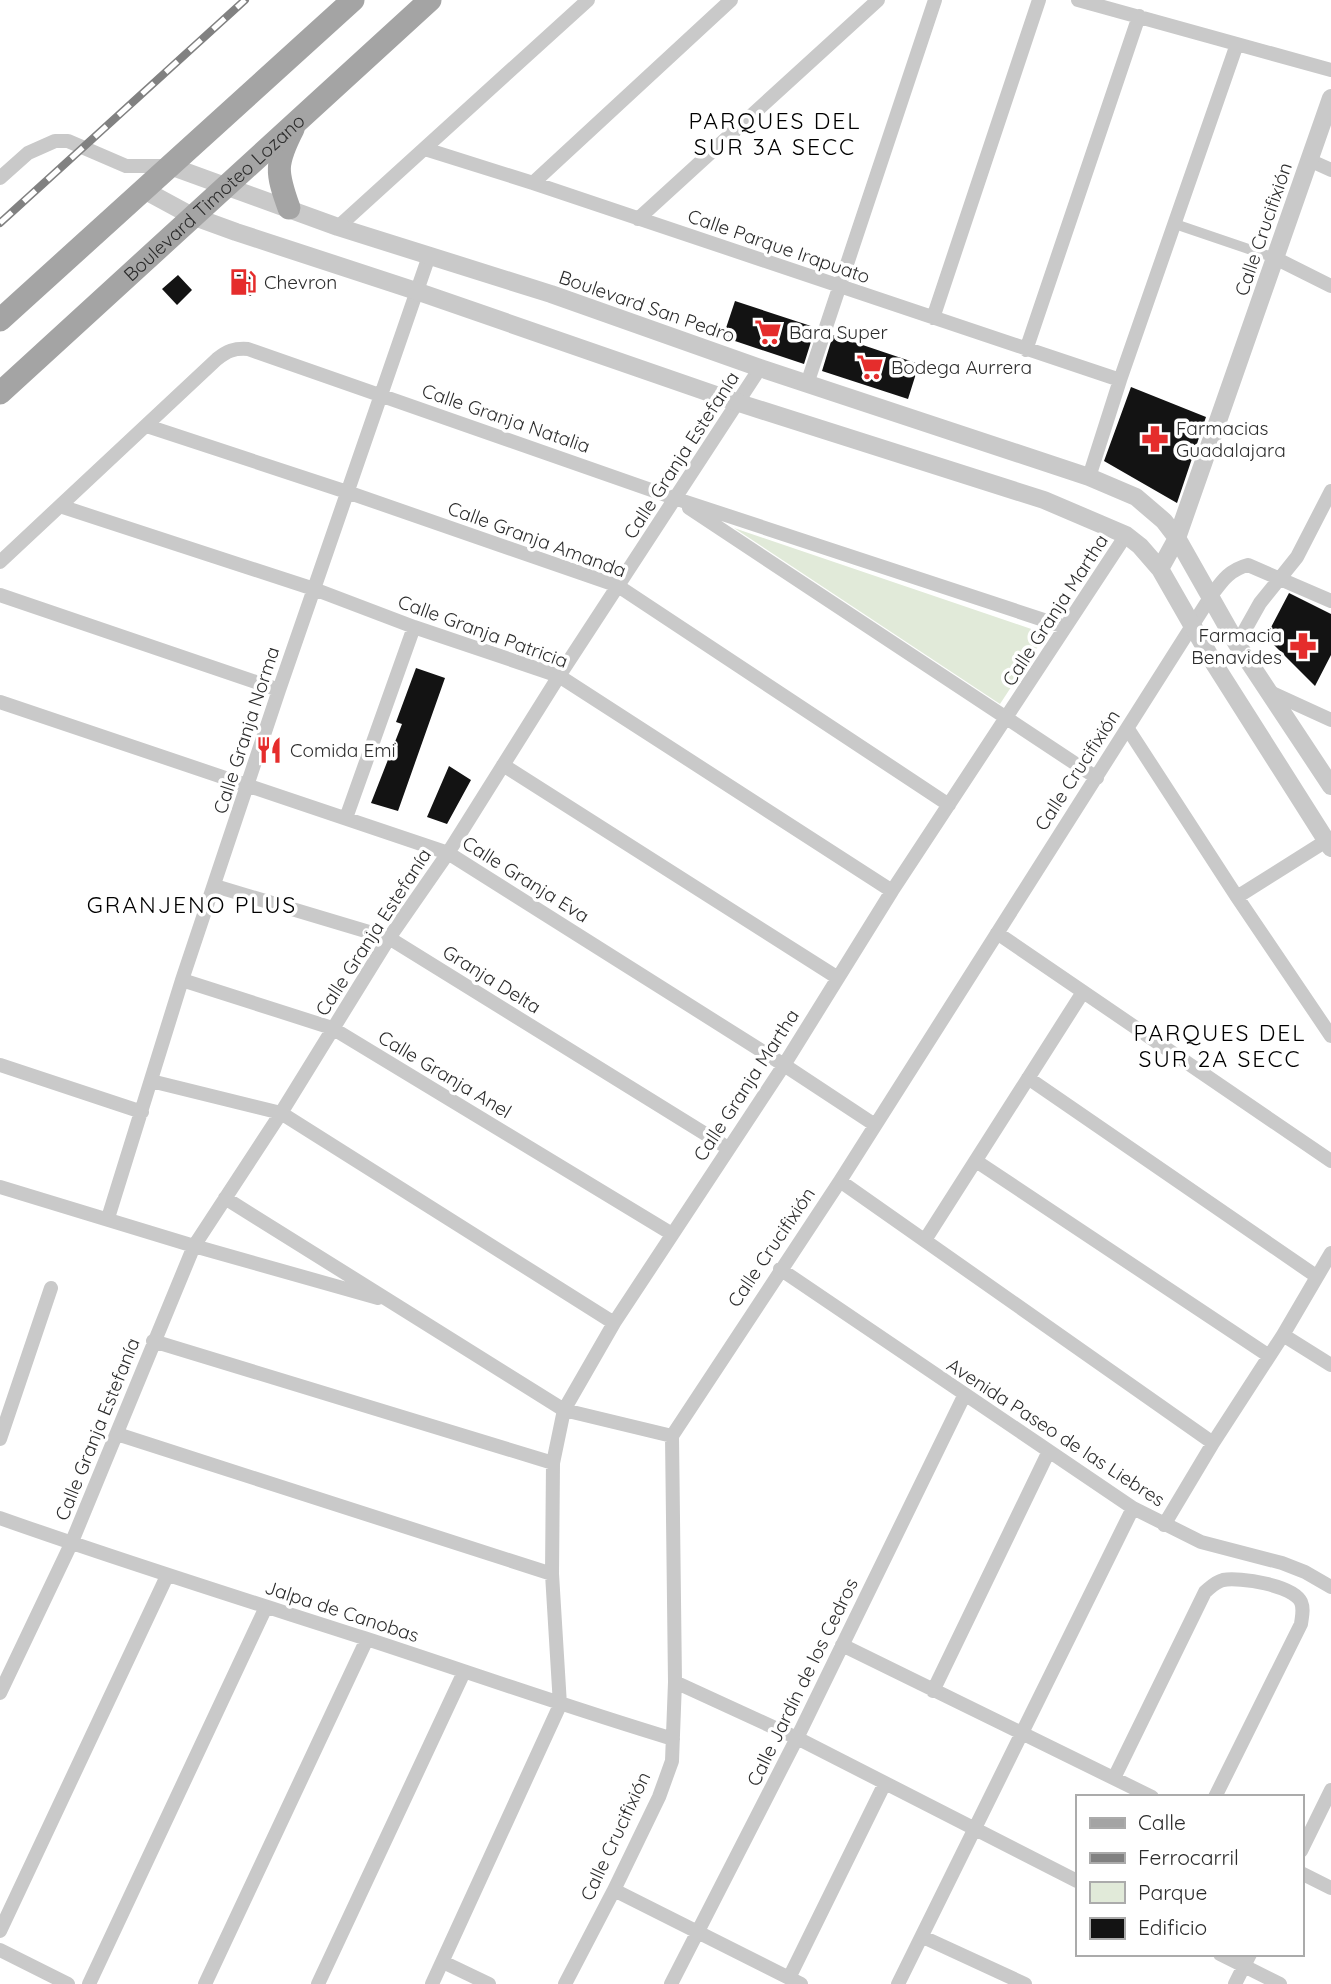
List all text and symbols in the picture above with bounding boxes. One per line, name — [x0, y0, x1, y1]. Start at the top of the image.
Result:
district label: PARQUES DEL SUR 3A SECC — [688, 106, 862, 161]
street label: Boulevard Timoteo Lozano — [118, 108, 310, 286]
street label: Calle Crucifixión — [1229, 159, 1297, 299]
street label: Calle Parque Irapuato — [685, 204, 873, 288]
street label: Boulevard San Pedro — [556, 265, 738, 347]
fuel station icon: Chevron — [228, 267, 258, 297]
place label: Chevron — [264, 270, 337, 294]
supermarket icon: Bara Super — [753, 317, 783, 347]
place label: Bara Super — [789, 320, 888, 344]
supermarket icon: Bodega Aurrera — [855, 352, 885, 382]
place label: Bodega Aurrera — [891, 355, 1032, 379]
street label: Calle Granja Estefanía — [618, 367, 744, 543]
street label: Calle Granja Natalia — [419, 378, 593, 458]
place label: Farmacias Guadalajara — [1176, 416, 1286, 462]
pharmacy icon: Farmacias Guadalajara — [1140, 424, 1170, 454]
street label: Calle Granja Amanda — [444, 496, 630, 582]
street label: Calle Granja Martha — [997, 530, 1113, 690]
street label: Calle Granja Patricia — [395, 589, 571, 673]
place label: Farmacia Benavides — [1191, 623, 1282, 669]
pharmacy icon: Farmacia Benavides — [1288, 631, 1318, 661]
street label: Calle Granja Norma — [208, 643, 284, 817]
street label: Calle Crucifixión — [1029, 705, 1125, 835]
restaurant icon: Comida Emi — [254, 735, 284, 765]
place label: Comida Emi — [290, 738, 396, 762]
street label: Calle Granja Eva — [458, 830, 594, 928]
street label: Calle Granja Estefanía — [310, 844, 436, 1020]
district label: GRANJENO PLUS — [87, 890, 297, 919]
street label: Granja Delta — [438, 939, 546, 1019]
street label: Calle Granja Martha — [688, 1005, 804, 1165]
district label: PARQUES DEL SUR 2A SECC — [1133, 1018, 1307, 1073]
street label: Calle Granja Anel — [374, 1025, 516, 1123]
street label: Calle Crucifixión — [722, 1182, 820, 1312]
street label: Calle Granja Estefanía — [49, 1334, 145, 1524]
street label: Avenida Paseo de las Liebres — [942, 1352, 1170, 1512]
street label: Calle Jardín de los Cedros — [741, 1574, 863, 1790]
street label: Jalpa de Canobas — [262, 1575, 422, 1647]
street label: Calle Crucifixión — [575, 1768, 655, 1904]
legend — [1076, 1795, 1303, 1956]
text: Calle — [1138, 1809, 1186, 1835]
text: Ferrocarril — [1138, 1844, 1239, 1870]
text: Parque — [1138, 1879, 1207, 1905]
text: Edificio — [1138, 1914, 1207, 1940]

